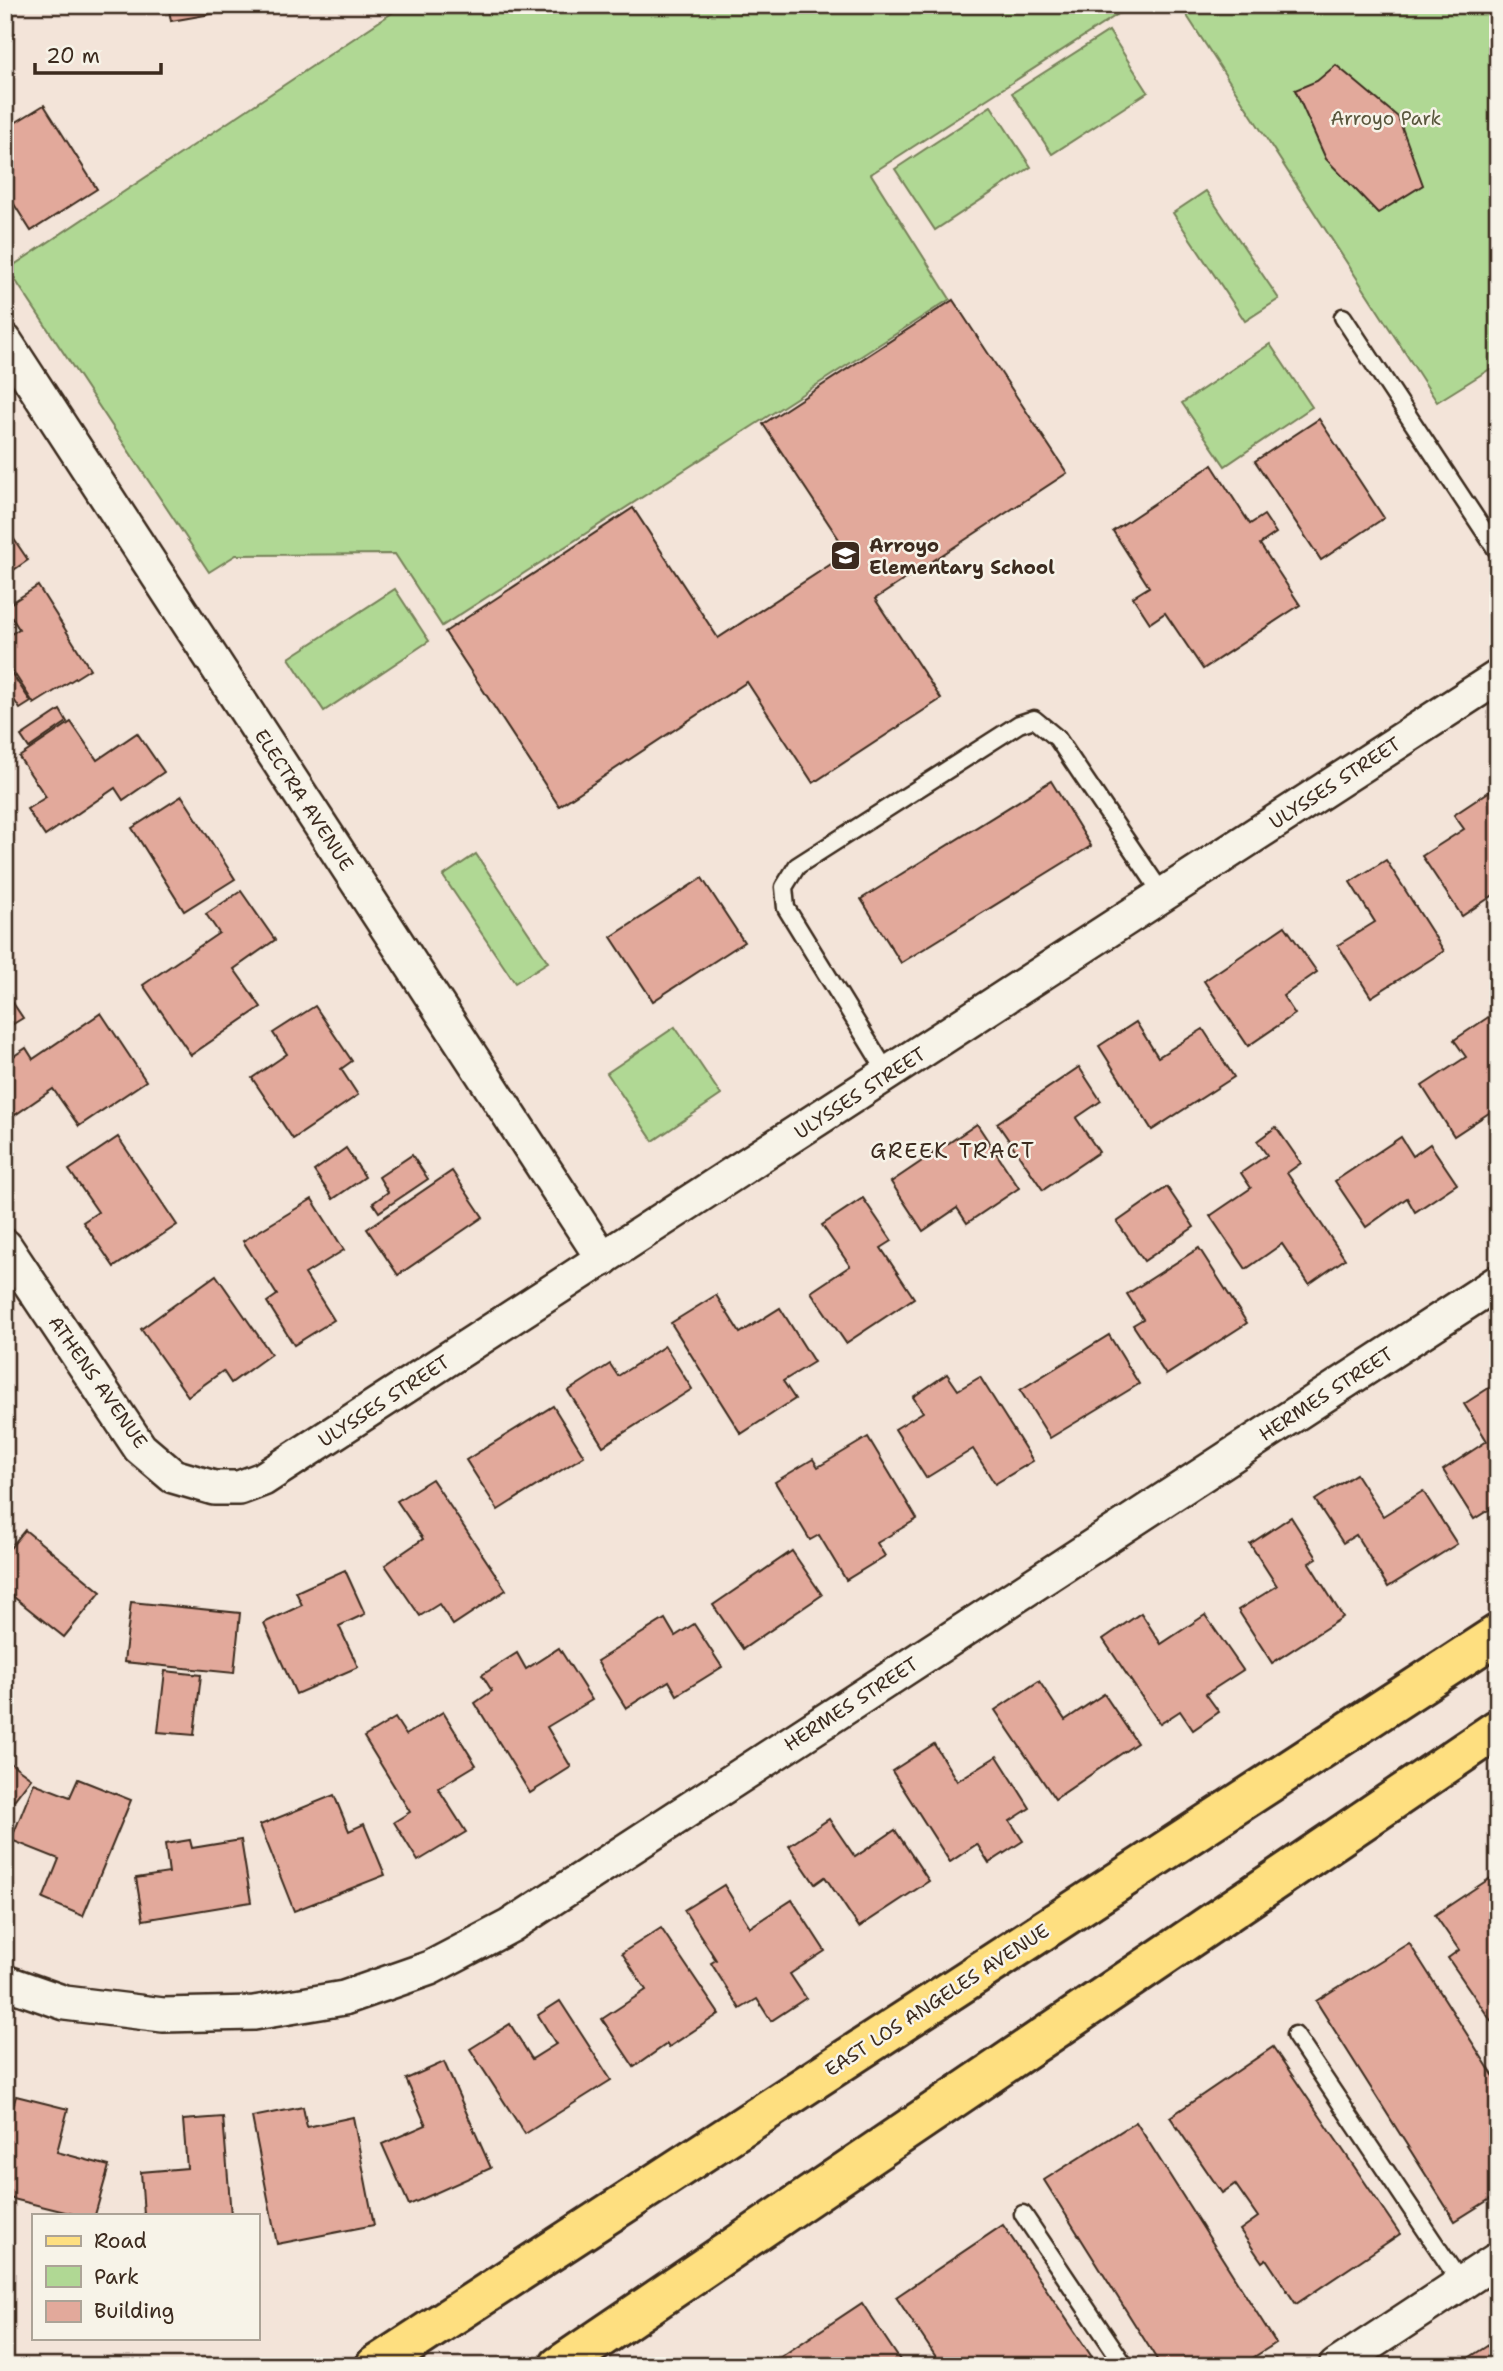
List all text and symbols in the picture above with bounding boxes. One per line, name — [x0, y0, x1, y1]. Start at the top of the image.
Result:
scale bar — [35, 32, 161, 76]
text: 20 m — [46, 42, 100, 70]
park label: Arroyo Park — [1331, 106, 1442, 131]
place label: Arroyo Elementary School — [869, 533, 1055, 580]
school or university icon: Arroyo Elementary School — [829, 539, 863, 573]
street label: ELECTRA AVENUE — [249, 724, 359, 876]
street label: ULYSSES STREET — [1265, 731, 1406, 835]
street label: ULYSSES STREET — [790, 1041, 931, 1145]
district label: GREEK TRACT — [870, 1137, 1036, 1165]
street label: ATHENS AVENUE — [43, 1311, 153, 1453]
street label: HERMES STREET — [1254, 1341, 1398, 1447]
street label: ULYSSES STREET — [314, 1349, 455, 1453]
street label: HERMES STREET — [779, 1651, 923, 1757]
street label: EAST LOS ANGELES AVENUE — [820, 1918, 1054, 2082]
legend — [32, 2214, 259, 2340]
text: Road — [94, 2227, 147, 2255]
text: Park — [94, 2263, 139, 2291]
text: Building — [94, 2297, 174, 2325]

